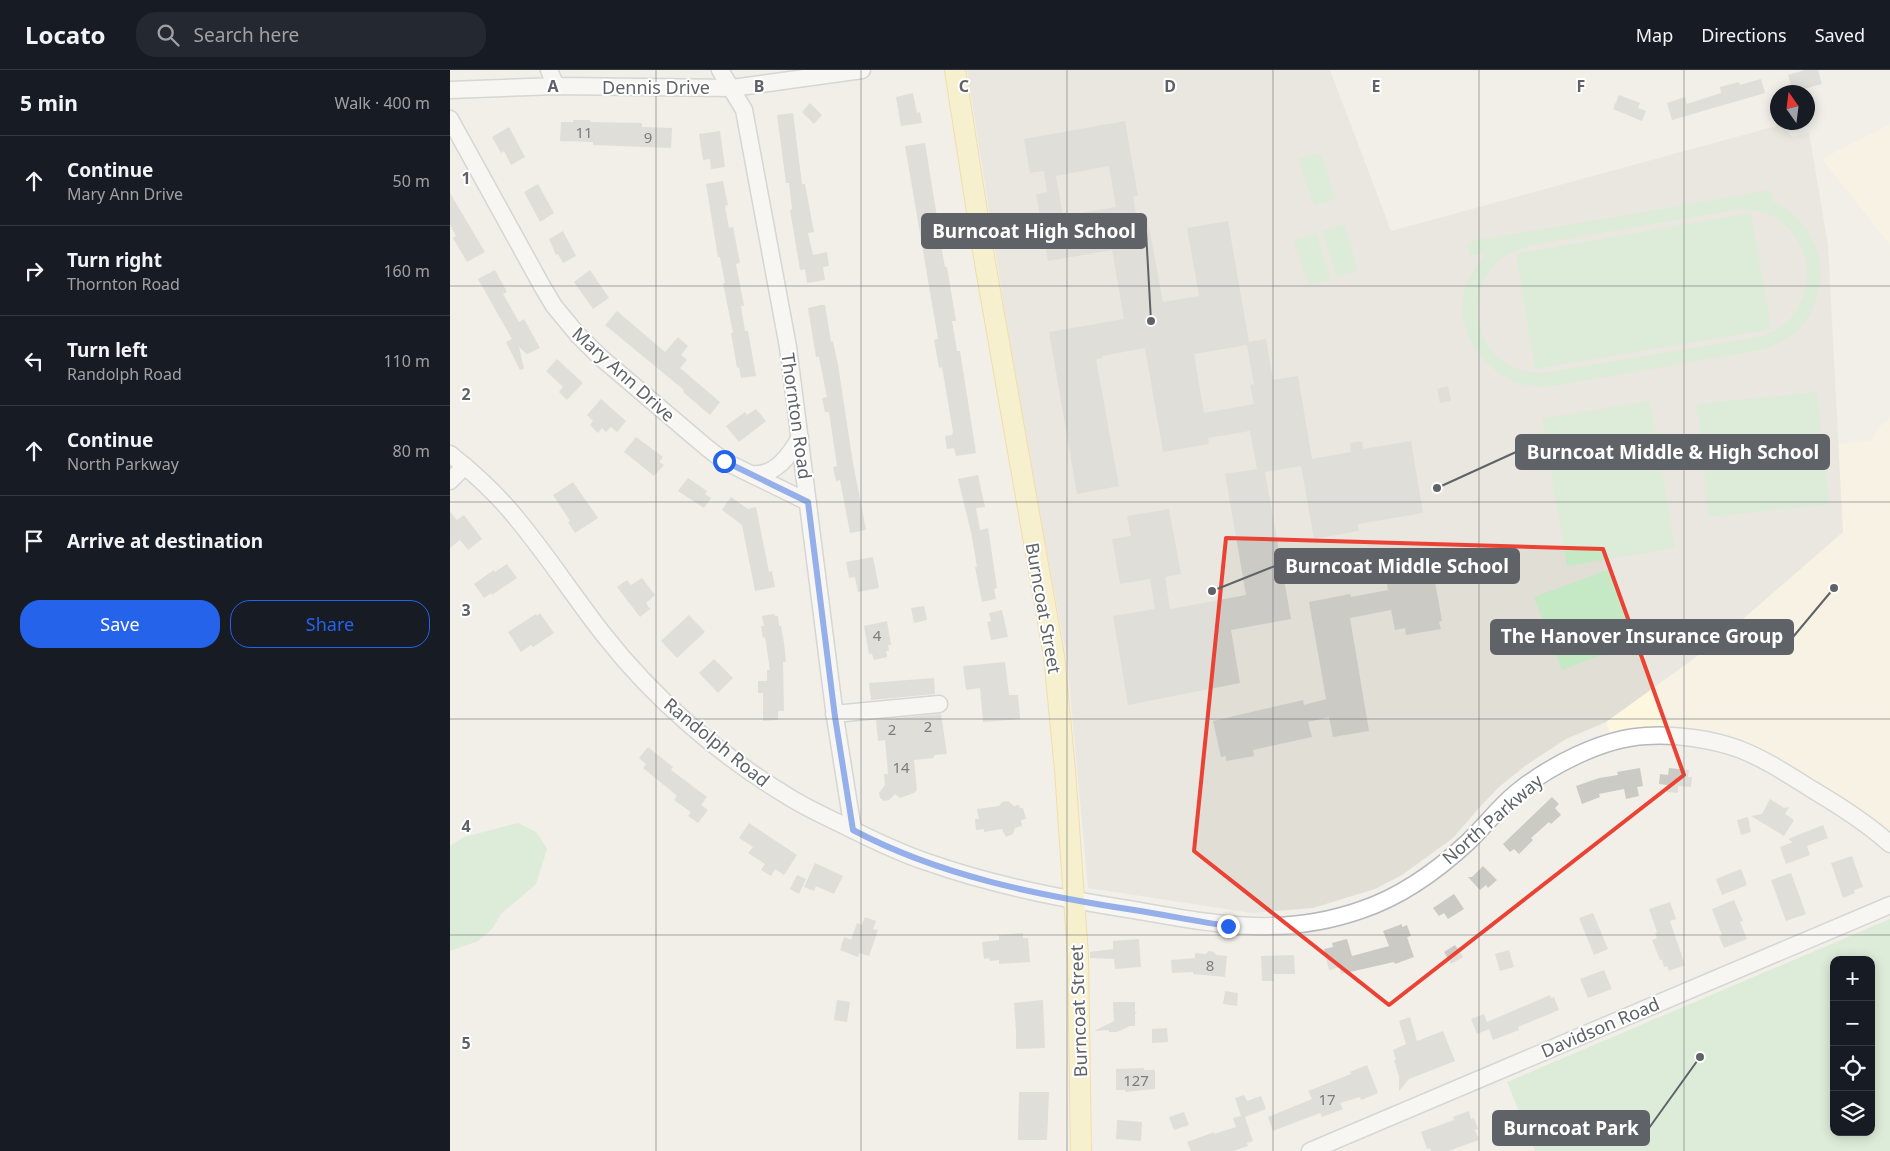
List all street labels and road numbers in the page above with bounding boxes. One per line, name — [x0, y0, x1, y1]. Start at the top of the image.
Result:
street label: Dennis Drive — [602, 75, 710, 99]
street label: Mary Ann Drive — [567, 321, 681, 427]
street label: Thornton Road — [776, 351, 818, 481]
street label: Burncoat Street — [1021, 541, 1067, 676]
street label: Randolph Road — [659, 692, 775, 792]
street label: North Parkway — [1437, 768, 1548, 869]
street label: Burncoat Street — [1064, 944, 1092, 1078]
street label: Davidson Road — [1537, 991, 1663, 1063]

